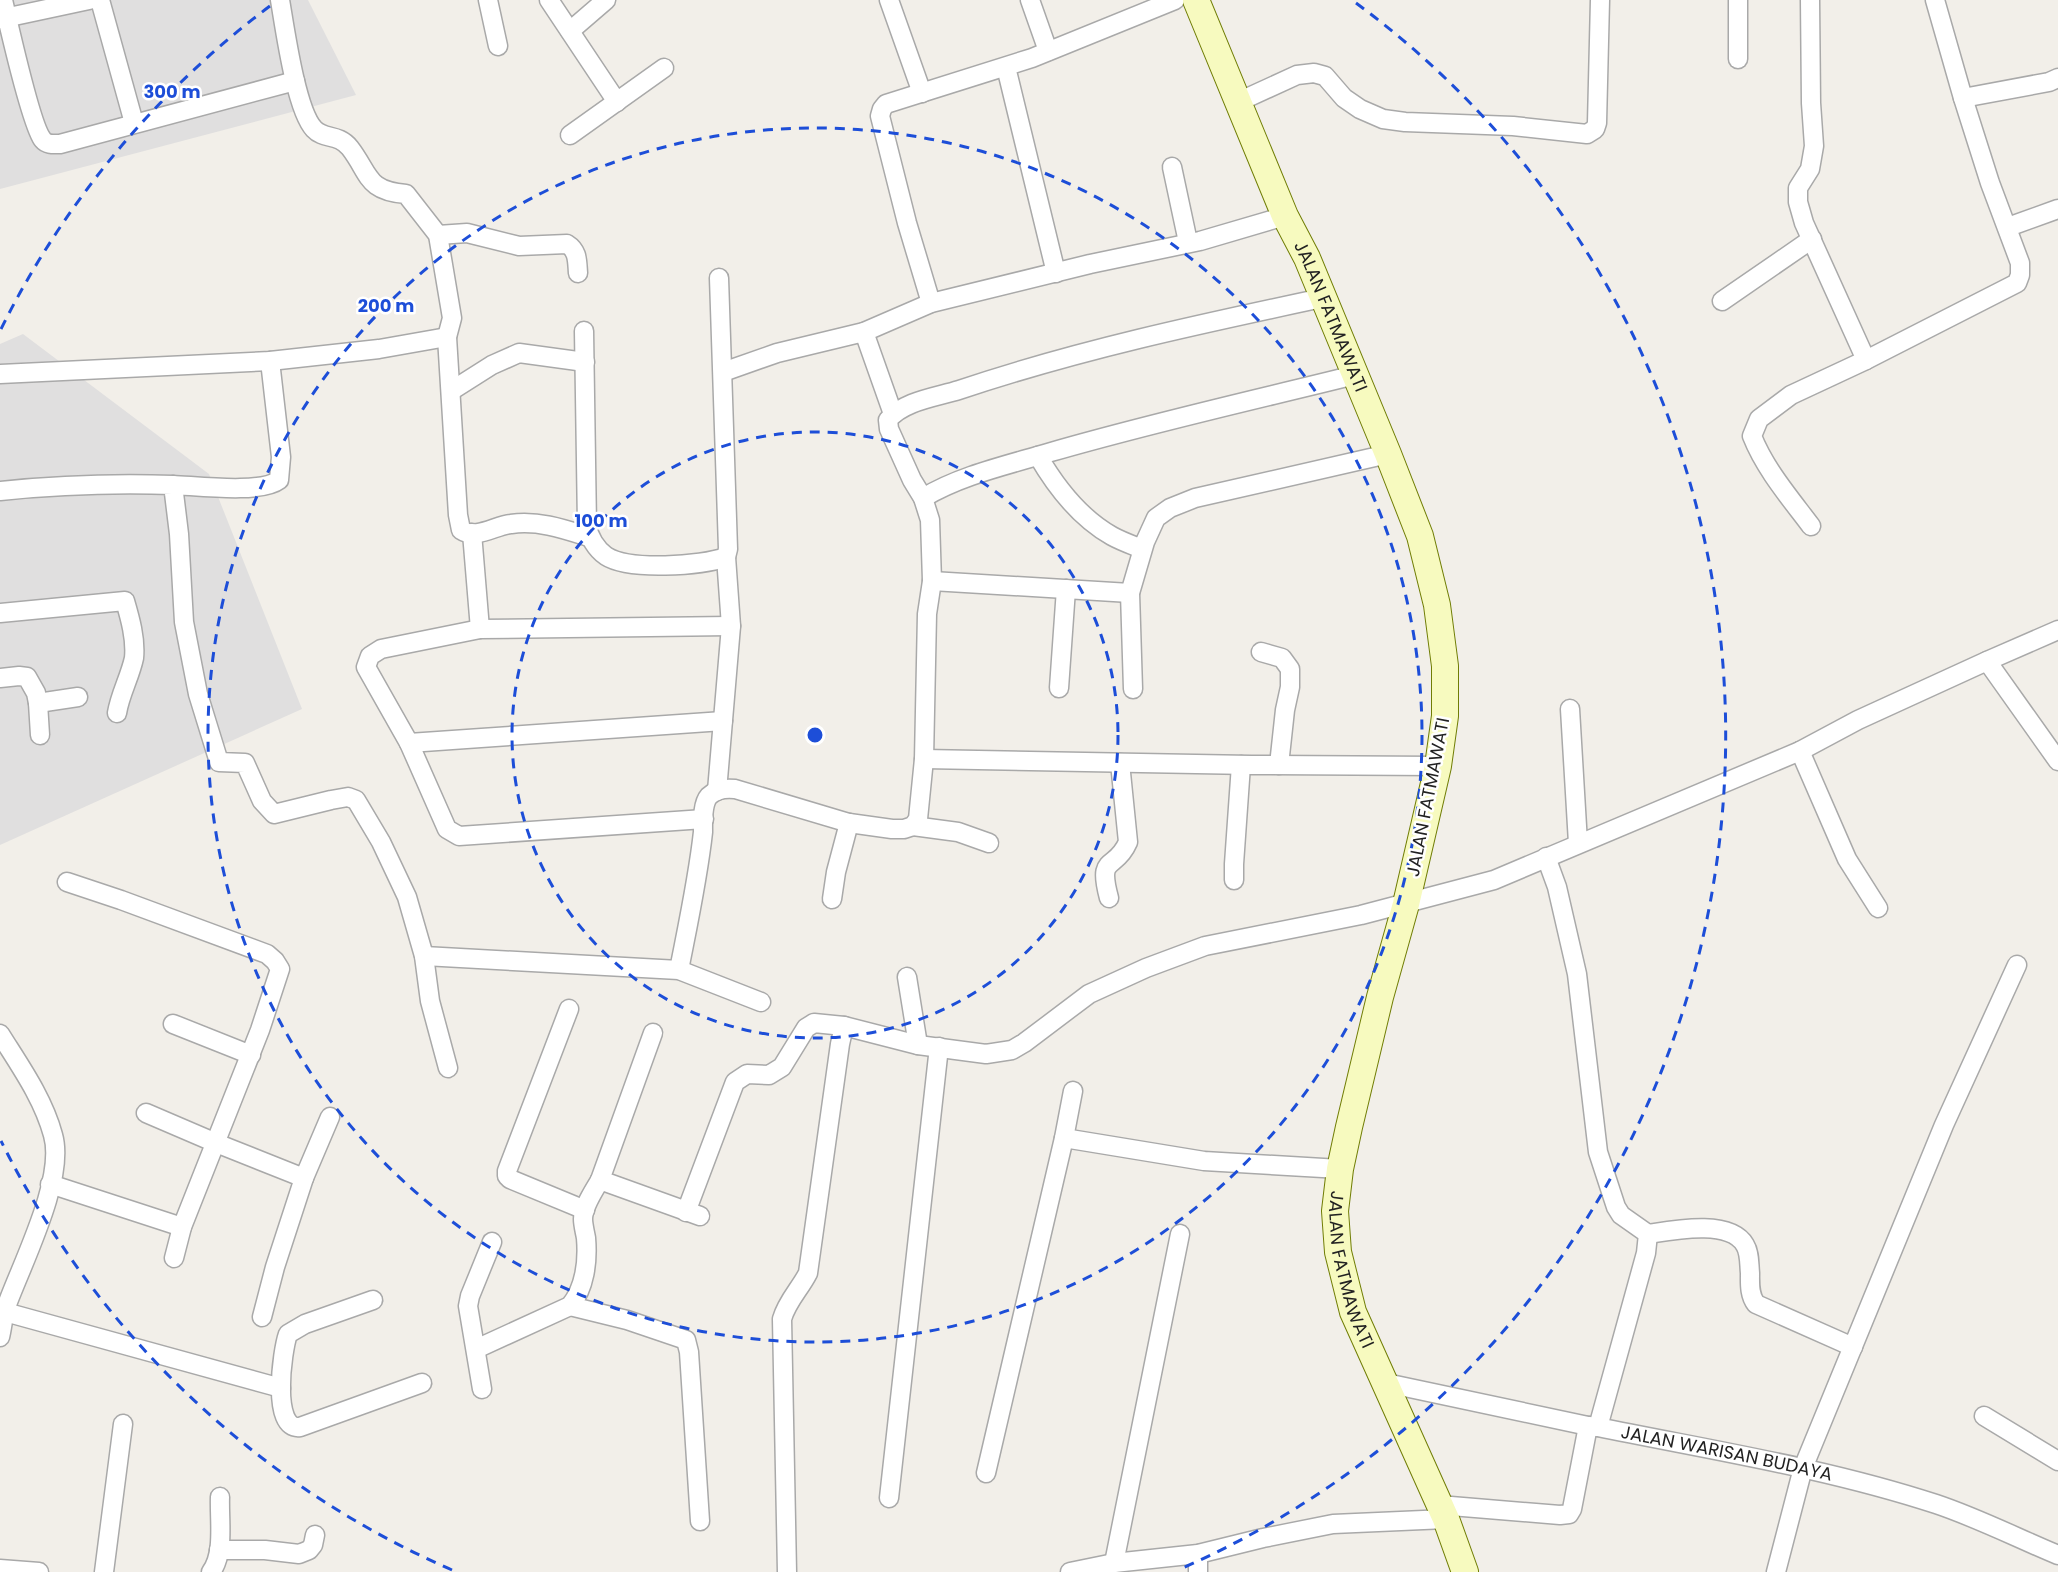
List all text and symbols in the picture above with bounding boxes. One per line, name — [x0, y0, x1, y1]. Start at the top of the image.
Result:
text: 300 m — [143, 79, 201, 104]
street label: JALAN FATMAWATI — [1288, 236, 1374, 395]
text: 200 m — [358, 293, 414, 318]
text: 100 m — [574, 508, 628, 533]
street label: JALAN FATMAWATI — [1400, 715, 1455, 879]
centre of rings — [805, 725, 825, 745]
street label: JALAN FATMAWATI — [1323, 1190, 1381, 1352]
street label: JALAN WARISAN BUDAYA — [1619, 1419, 1835, 1487]

